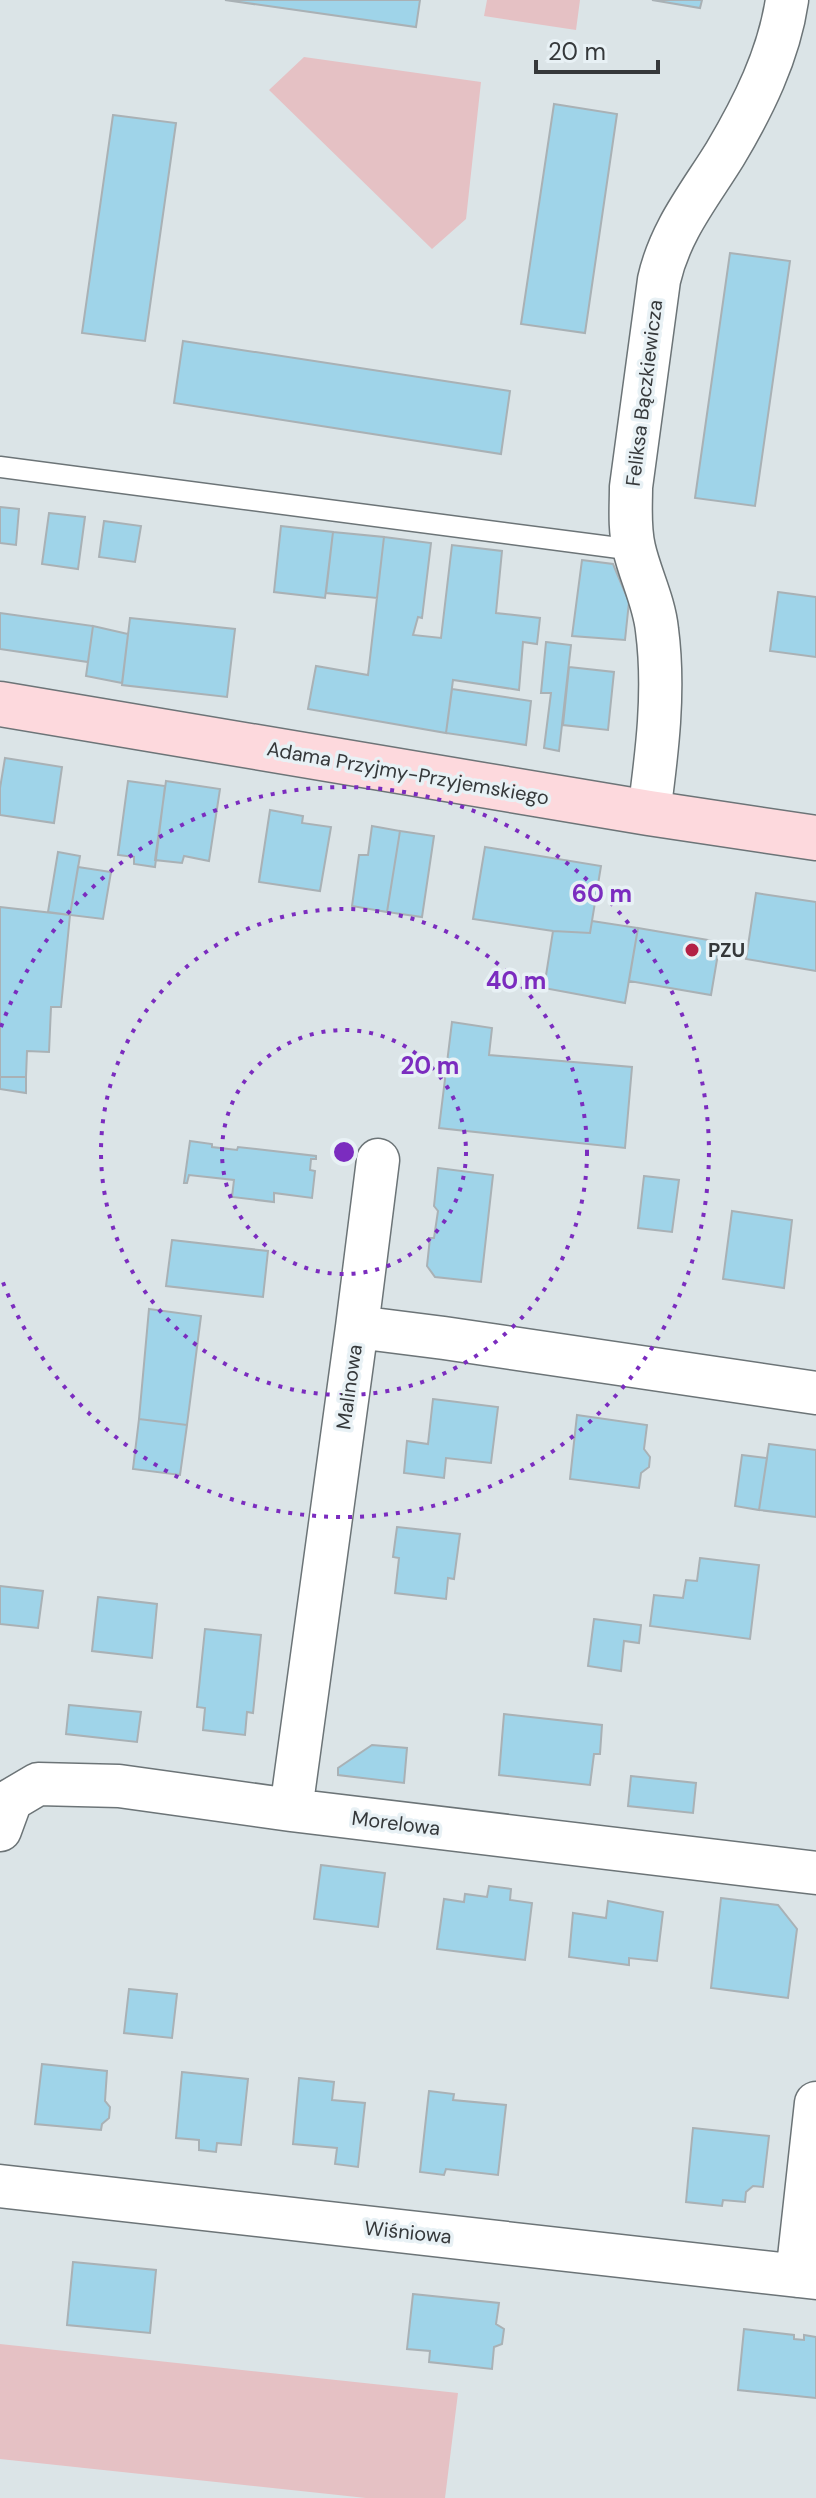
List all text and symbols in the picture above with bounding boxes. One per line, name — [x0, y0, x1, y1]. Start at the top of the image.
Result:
scale bar — [536, 24, 658, 74]
text: 20 m — [548, 36, 606, 67]
street label: Feliksa Bączkiewicza — [620, 298, 668, 488]
street label: Adama Przyjmy-Przyjemskiego — [265, 735, 551, 811]
text: 60 m — [572, 878, 632, 909]
place label: PZU — [708, 937, 745, 963]
marker: PZU — [683, 941, 701, 959]
text: 40 m — [486, 965, 546, 996]
text: 20 m — [401, 1050, 459, 1081]
centre of rings — [330, 1138, 358, 1166]
street label: Malinowa — [330, 1343, 368, 1431]
street label: Morelowa — [350, 1805, 442, 1841]
street label: Wiśniowa — [363, 2214, 453, 2250]

